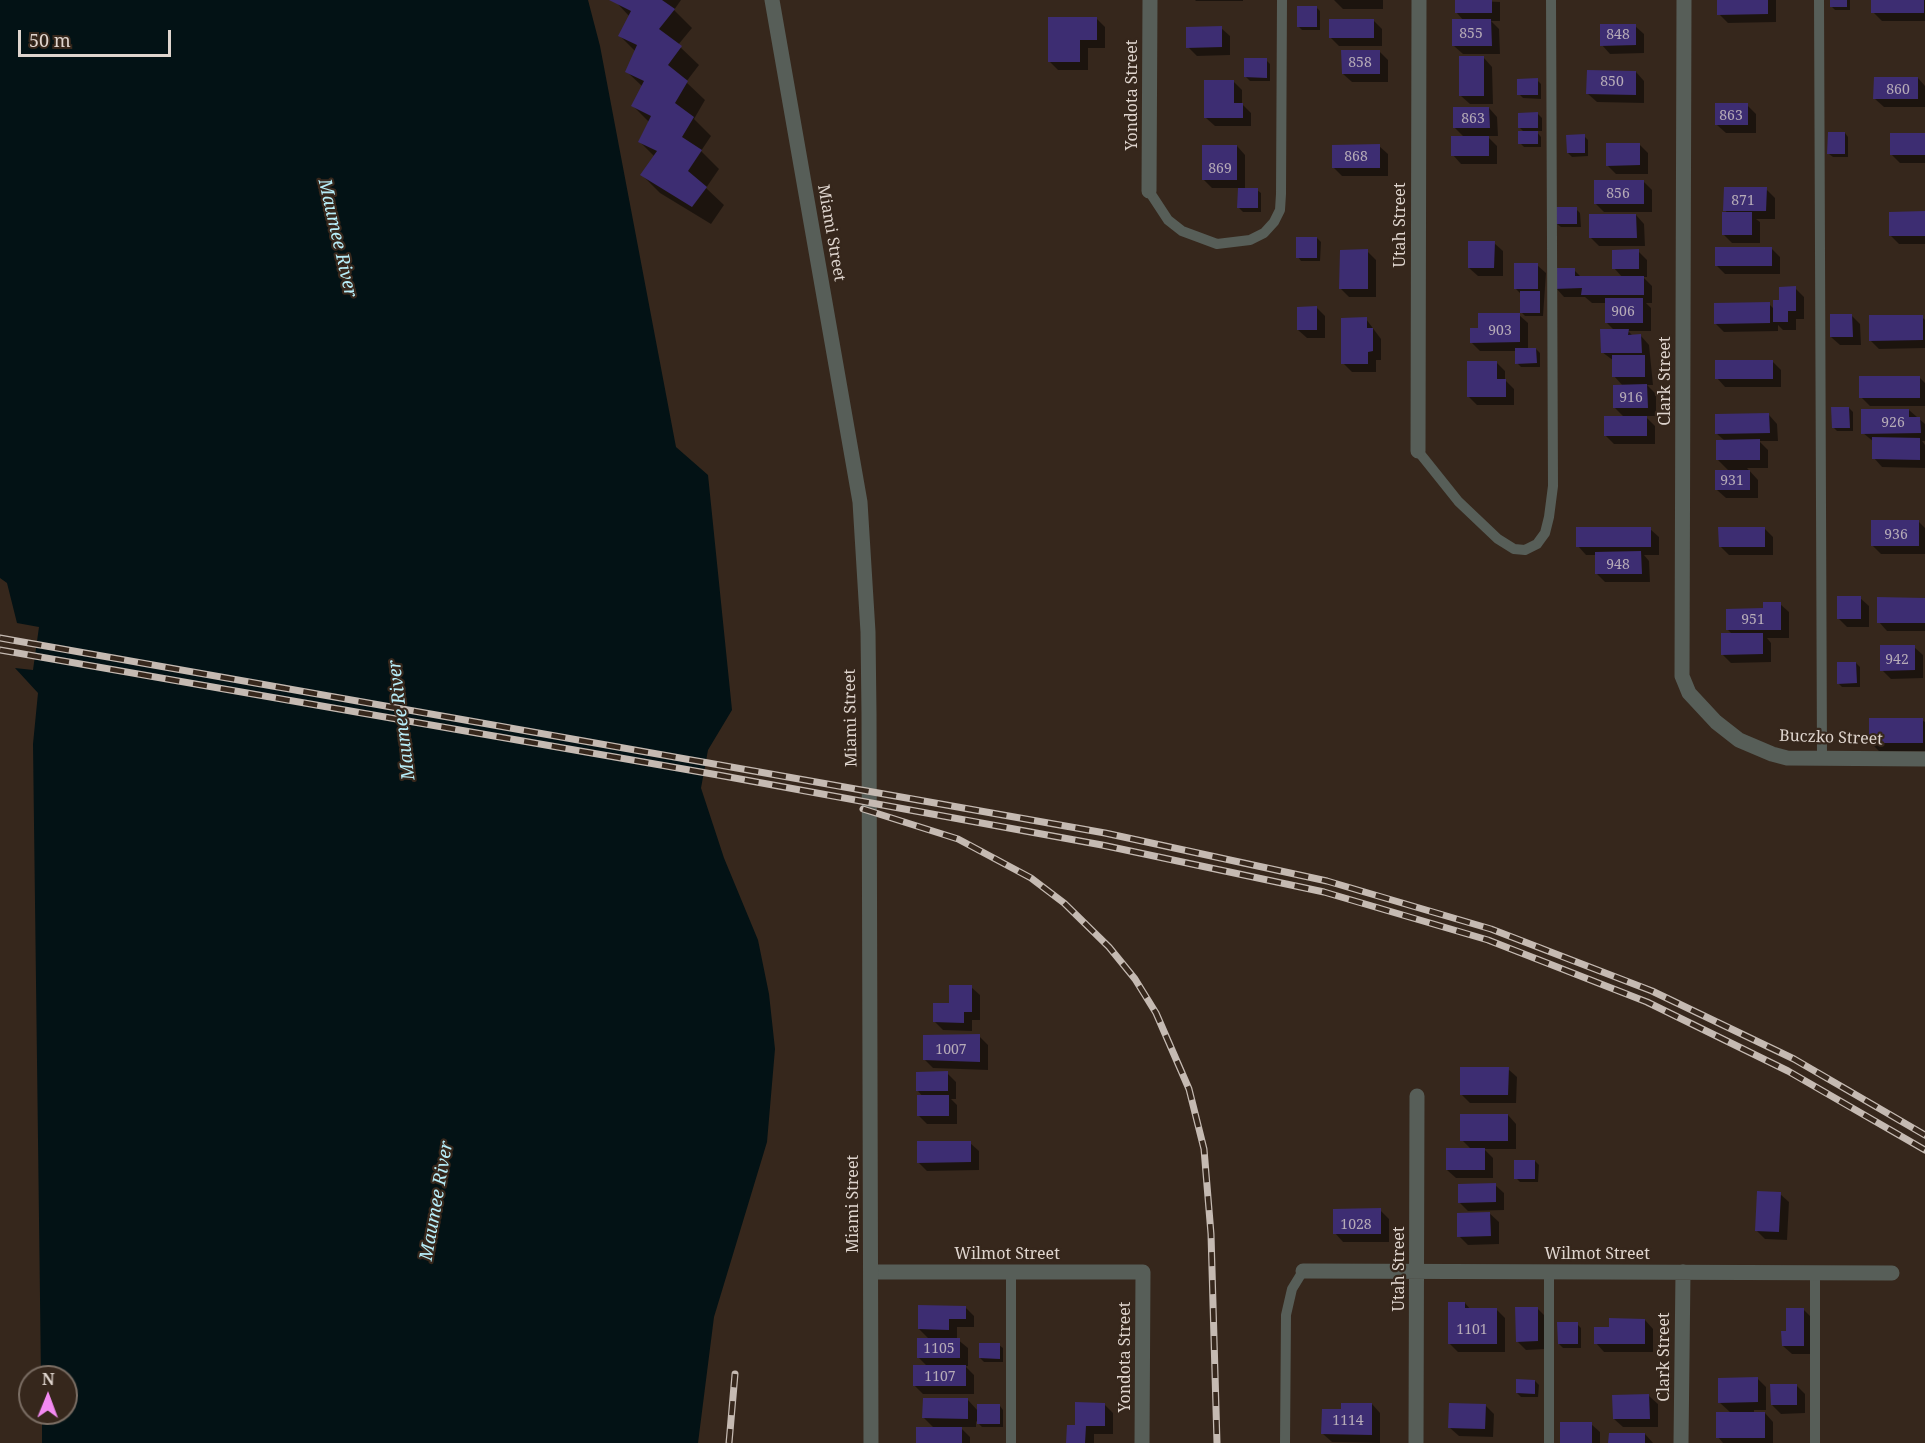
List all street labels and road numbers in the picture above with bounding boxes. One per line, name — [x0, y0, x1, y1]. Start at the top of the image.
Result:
street label: Yondota Street — [1122, 40, 1142, 150]
street label: Utah Street — [1390, 182, 1410, 268]
street label: Miami Street — [813, 183, 849, 283]
street label: Clark Street — [1655, 336, 1675, 426]
street label: Miami Street — [841, 669, 861, 767]
street label: Buczko Street — [1779, 727, 1883, 749]
street label: Miami Street — [843, 1155, 863, 1253]
street label: Utah Street — [1389, 1226, 1409, 1312]
street label: Wilmot Street — [954, 1244, 1060, 1264]
street label: Wilmot Street — [1544, 1244, 1650, 1264]
street label: Yondota Street — [1115, 1302, 1135, 1412]
street label: Clark Street — [1654, 1312, 1674, 1402]

